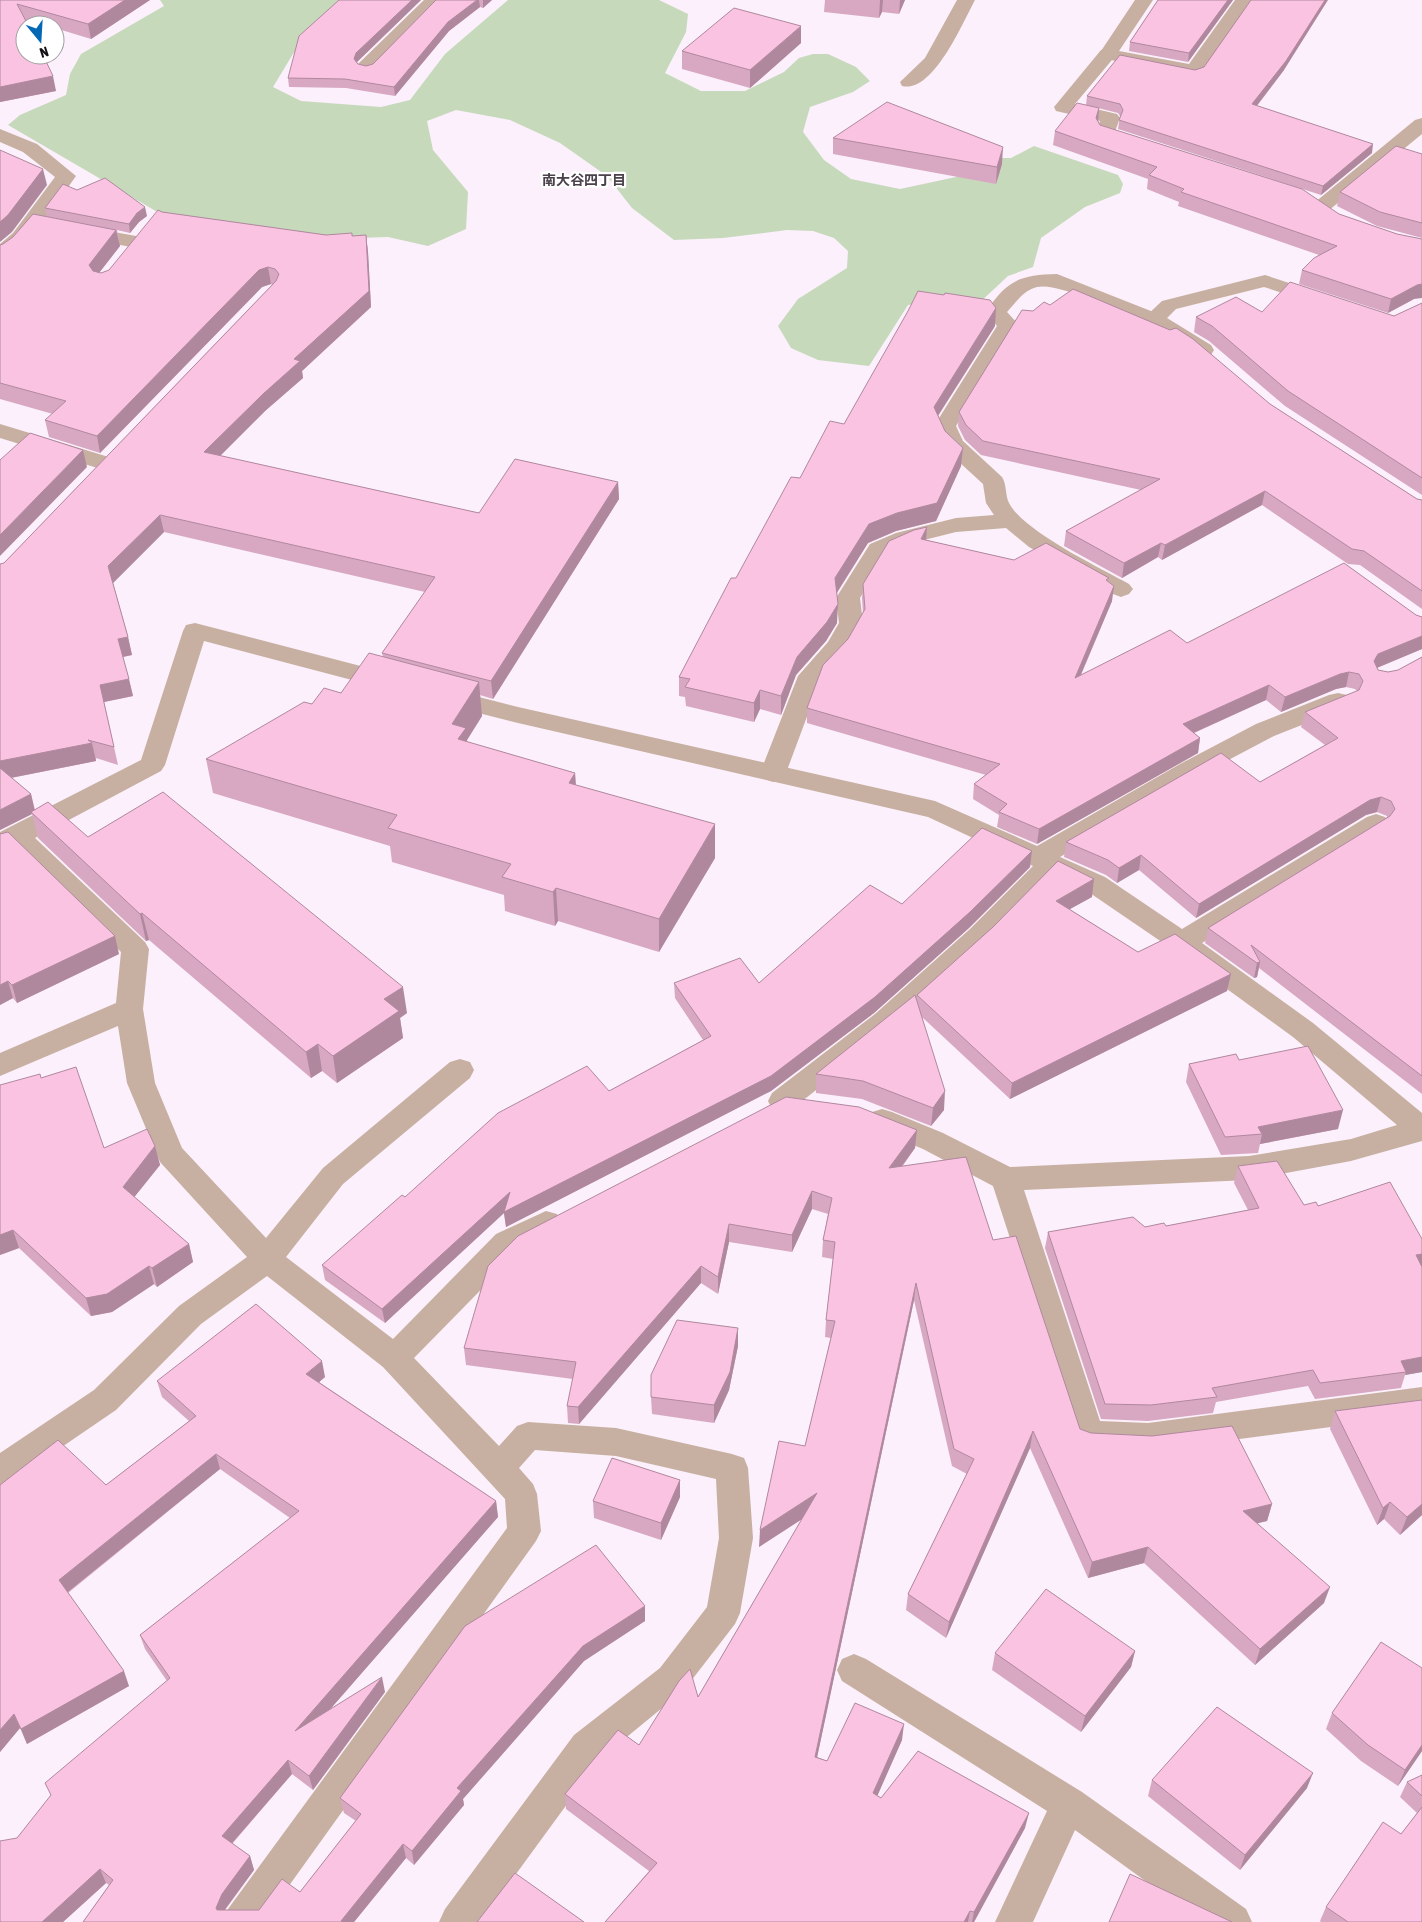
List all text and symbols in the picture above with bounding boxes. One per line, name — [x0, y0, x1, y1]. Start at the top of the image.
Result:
north arrow — [15, 15, 65, 65]
text: N — [38, 43, 50, 61]
district label: 南大谷四丁目 — [542, 172, 626, 188]

